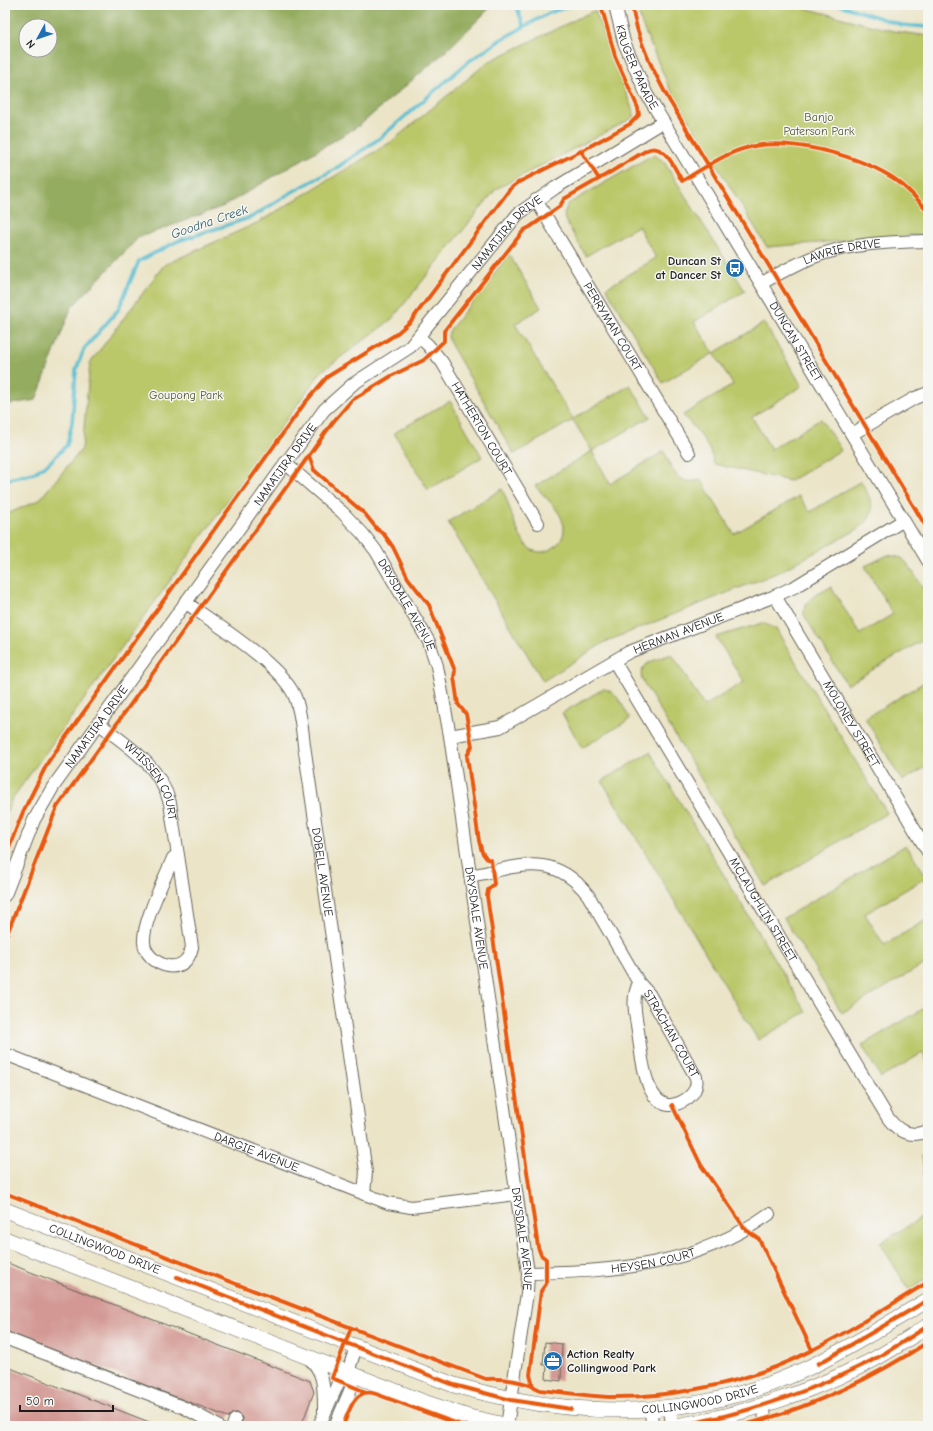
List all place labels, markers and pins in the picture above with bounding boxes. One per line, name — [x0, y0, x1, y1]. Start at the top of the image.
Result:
place label: Duncan St at Dancer St — [655, 254, 722, 282]
bus stop icon: Duncan St at Dancer St — [724, 257, 746, 279]
place label: Action Realty Collingwood Park — [567, 1347, 656, 1375]
office icon: Action Realty Collingwood Park — [542, 1350, 564, 1372]

